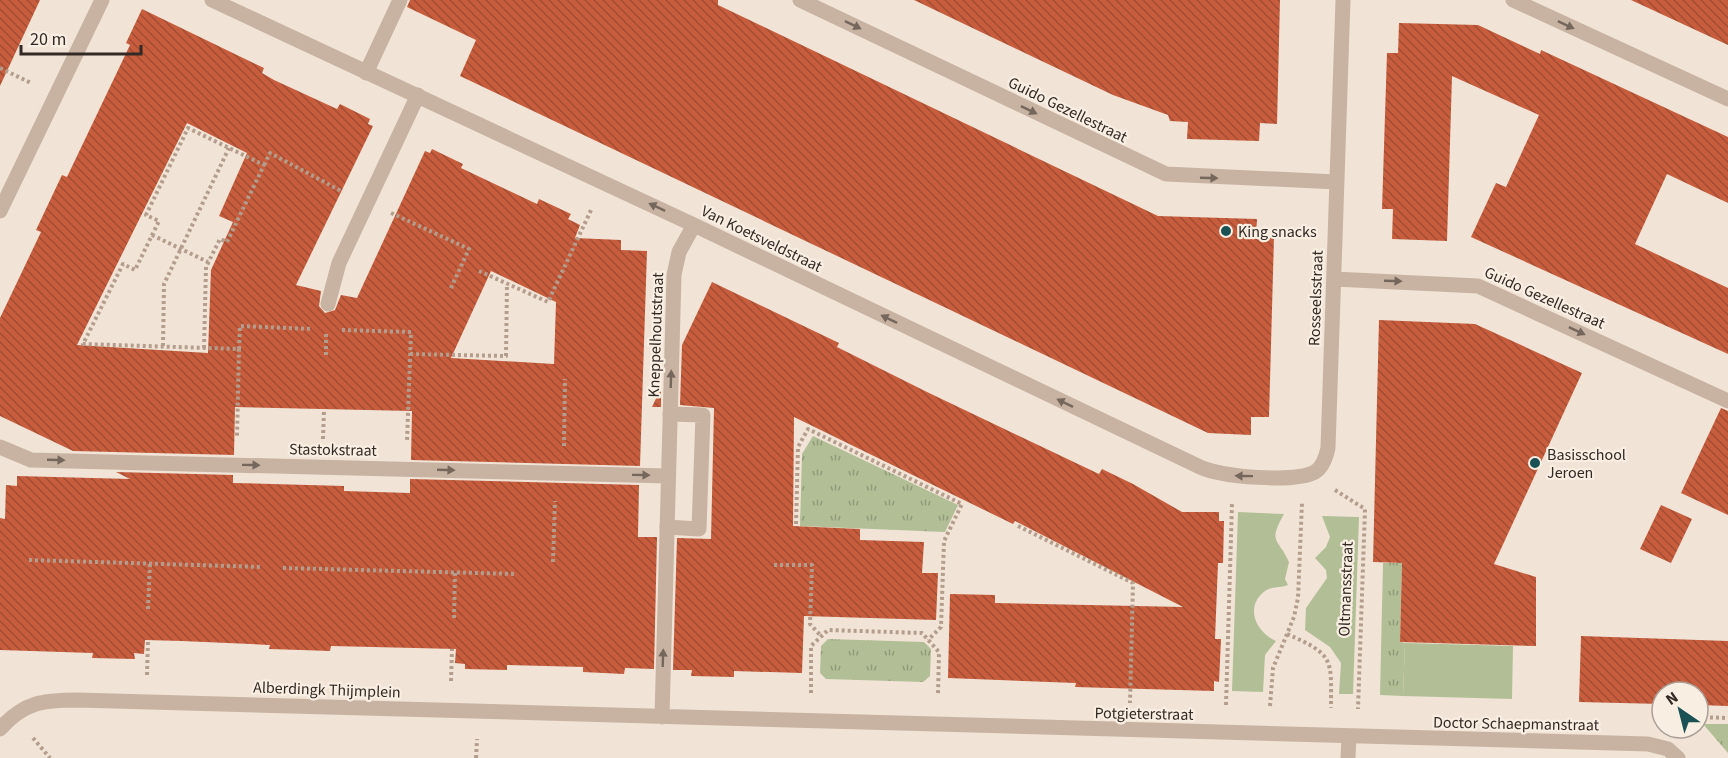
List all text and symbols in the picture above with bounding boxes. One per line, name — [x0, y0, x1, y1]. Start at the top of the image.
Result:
scale bar — [21, 18, 141, 56]
one-way arrow — [1557, 20, 1574, 29]
one-way arrow — [844, 21, 861, 30]
text: 20 m — [30, 27, 66, 52]
street label: Guido Gezellestraat — [1004, 72, 1131, 149]
one-way arrow — [1020, 106, 1037, 115]
one-way arrow — [1200, 173, 1219, 182]
street label: Van Koetsveldstraat — [697, 200, 826, 278]
one-way arrow — [648, 203, 665, 212]
place label: King snacks — [1238, 221, 1317, 243]
marker: King snacks — [1219, 224, 1233, 238]
street label: Rosseelsstraat — [1303, 249, 1329, 346]
street label: Guido Gezellestraat — [1481, 261, 1609, 335]
street label: Kneppelhoutstraat — [643, 271, 669, 398]
one-way arrow — [1383, 276, 1402, 286]
one-way arrow — [881, 314, 898, 323]
one-way arrow — [1569, 326, 1587, 336]
one-way arrow — [666, 370, 676, 389]
one-way arrow — [1056, 399, 1074, 409]
street label: Stastokstraat — [289, 438, 378, 462]
place label: Basisschool Jeroen — [1547, 444, 1626, 484]
one-way arrow — [46, 455, 65, 464]
marker: Basisschool Jeroen — [1528, 456, 1542, 470]
one-way arrow — [241, 460, 260, 470]
one-way arrow — [436, 465, 455, 475]
one-way arrow — [631, 470, 650, 480]
one-way arrow — [1235, 471, 1254, 481]
street label: Oltmansstraat — [1333, 541, 1359, 637]
one-way arrow — [658, 649, 668, 668]
street label: Alberdingk Thijmplein — [253, 676, 401, 704]
north arrow — [1650, 680, 1710, 740]
text: N — [1661, 686, 1683, 711]
street label: Potgieterstraat — [1094, 702, 1194, 726]
street label: Doctor Schaepmanstraat — [1433, 712, 1600, 736]

